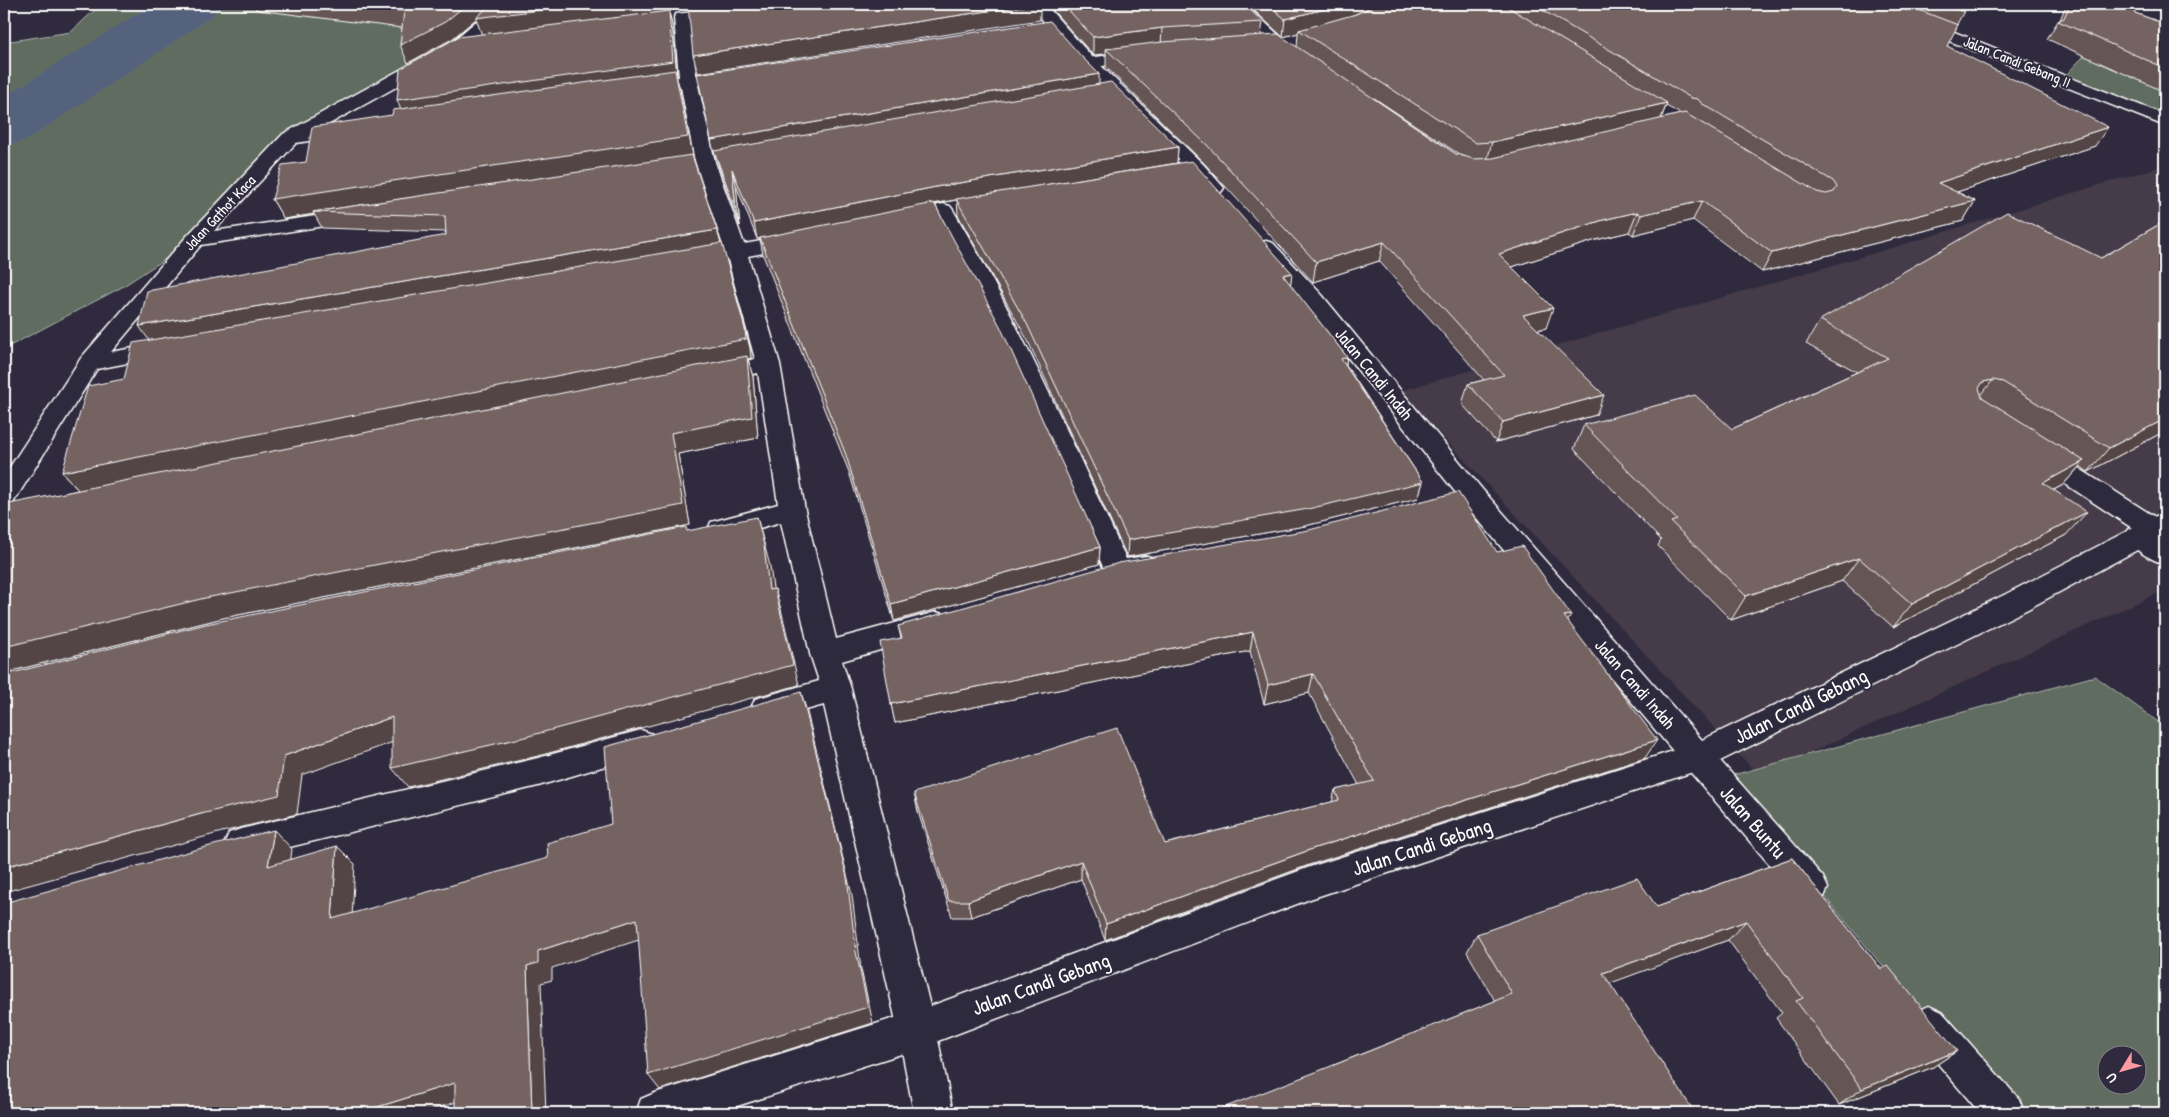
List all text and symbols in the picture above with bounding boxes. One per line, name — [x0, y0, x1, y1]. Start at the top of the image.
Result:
street label: Jalan Candi Gebang II — [1960, 30, 2074, 93]
street label: Jalan Gathot Kaca — [179, 170, 260, 255]
street label: Jalan Candi Indah — [1329, 322, 1420, 425]
street label: Jalan Candi Indah — [1589, 633, 1682, 734]
street label: Jalan Candi Gebang — [1729, 661, 1872, 750]
street label: Jalan Buntu — [1713, 779, 1794, 865]
street label: Jalan Candi Gebang — [1348, 810, 1495, 883]
street label: Jalan Candi Gebang — [968, 945, 1114, 1022]
north arrow — [2096, 1044, 2146, 1094]
text: U — [2101, 1069, 2121, 1087]

